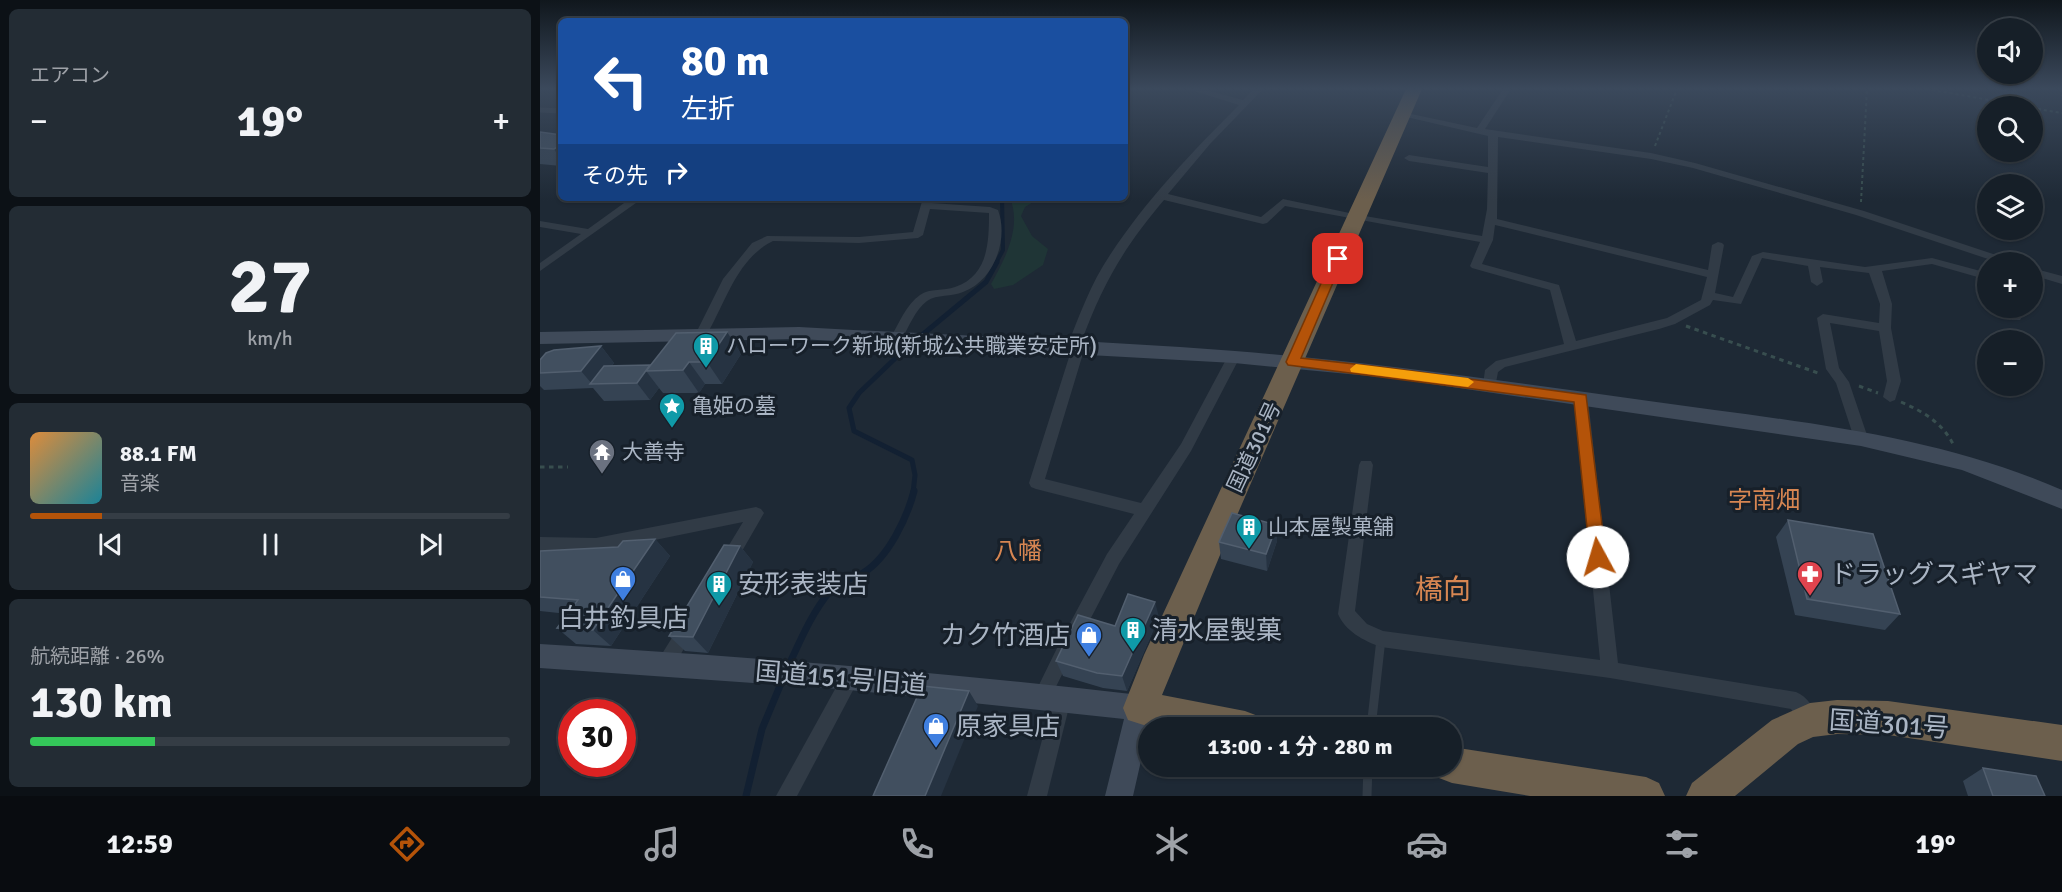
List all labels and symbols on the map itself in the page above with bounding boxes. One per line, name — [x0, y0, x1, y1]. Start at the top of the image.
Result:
pin — [1312, 233, 1363, 284]
building icon: ハローワーク新城(新城公共職業安定所) — [691, 331, 721, 369]
place label: ハローワーク新城(新城公共職業安定所) — [726, 333, 1097, 359]
place icon: 亀姫の墓 — [657, 391, 687, 429]
place label: 亀姫の墓 — [692, 393, 776, 419]
street label: 国道301号 — [1222, 398, 1286, 496]
temple icon: 大善寺 — [587, 437, 617, 475]
place label: 大善寺 — [622, 439, 685, 465]
district label: 字南畑 — [1728, 485, 1800, 515]
building icon: 山本屋製菓舗 — [1234, 512, 1264, 550]
place label: 山本屋製菓舗 — [1268, 514, 1394, 540]
position arrow — [1566, 525, 1630, 589]
district label: 八幡 — [994, 536, 1042, 566]
pharmacy icon: ドラッグスギヤマ — [1795, 559, 1825, 597]
place label: ドラッグスギヤマ — [1830, 559, 2038, 591]
shop icon: 白井釣具店 — [608, 564, 638, 602]
building icon: 安形表装店 — [704, 569, 734, 607]
place label: 安形表装店 — [738, 569, 868, 601]
district label: 橋向 — [1415, 573, 1471, 607]
place label: 白井釣具店 — [558, 603, 688, 635]
building icon: 清水屋製菓 — [1118, 615, 1148, 653]
place label: 清水屋製菓 — [1152, 615, 1282, 647]
place label: カク竹酒店 — [940, 620, 1070, 652]
shop icon: カク竹酒店 — [1074, 620, 1104, 658]
street label: 国道151号旧道 — [754, 656, 928, 702]
speed limit sign: 30 — [558, 699, 636, 777]
street label: 国道301号 — [1828, 705, 1950, 745]
shop icon: 原家具店 — [921, 711, 951, 749]
place label: 原家具店 — [956, 711, 1060, 743]

